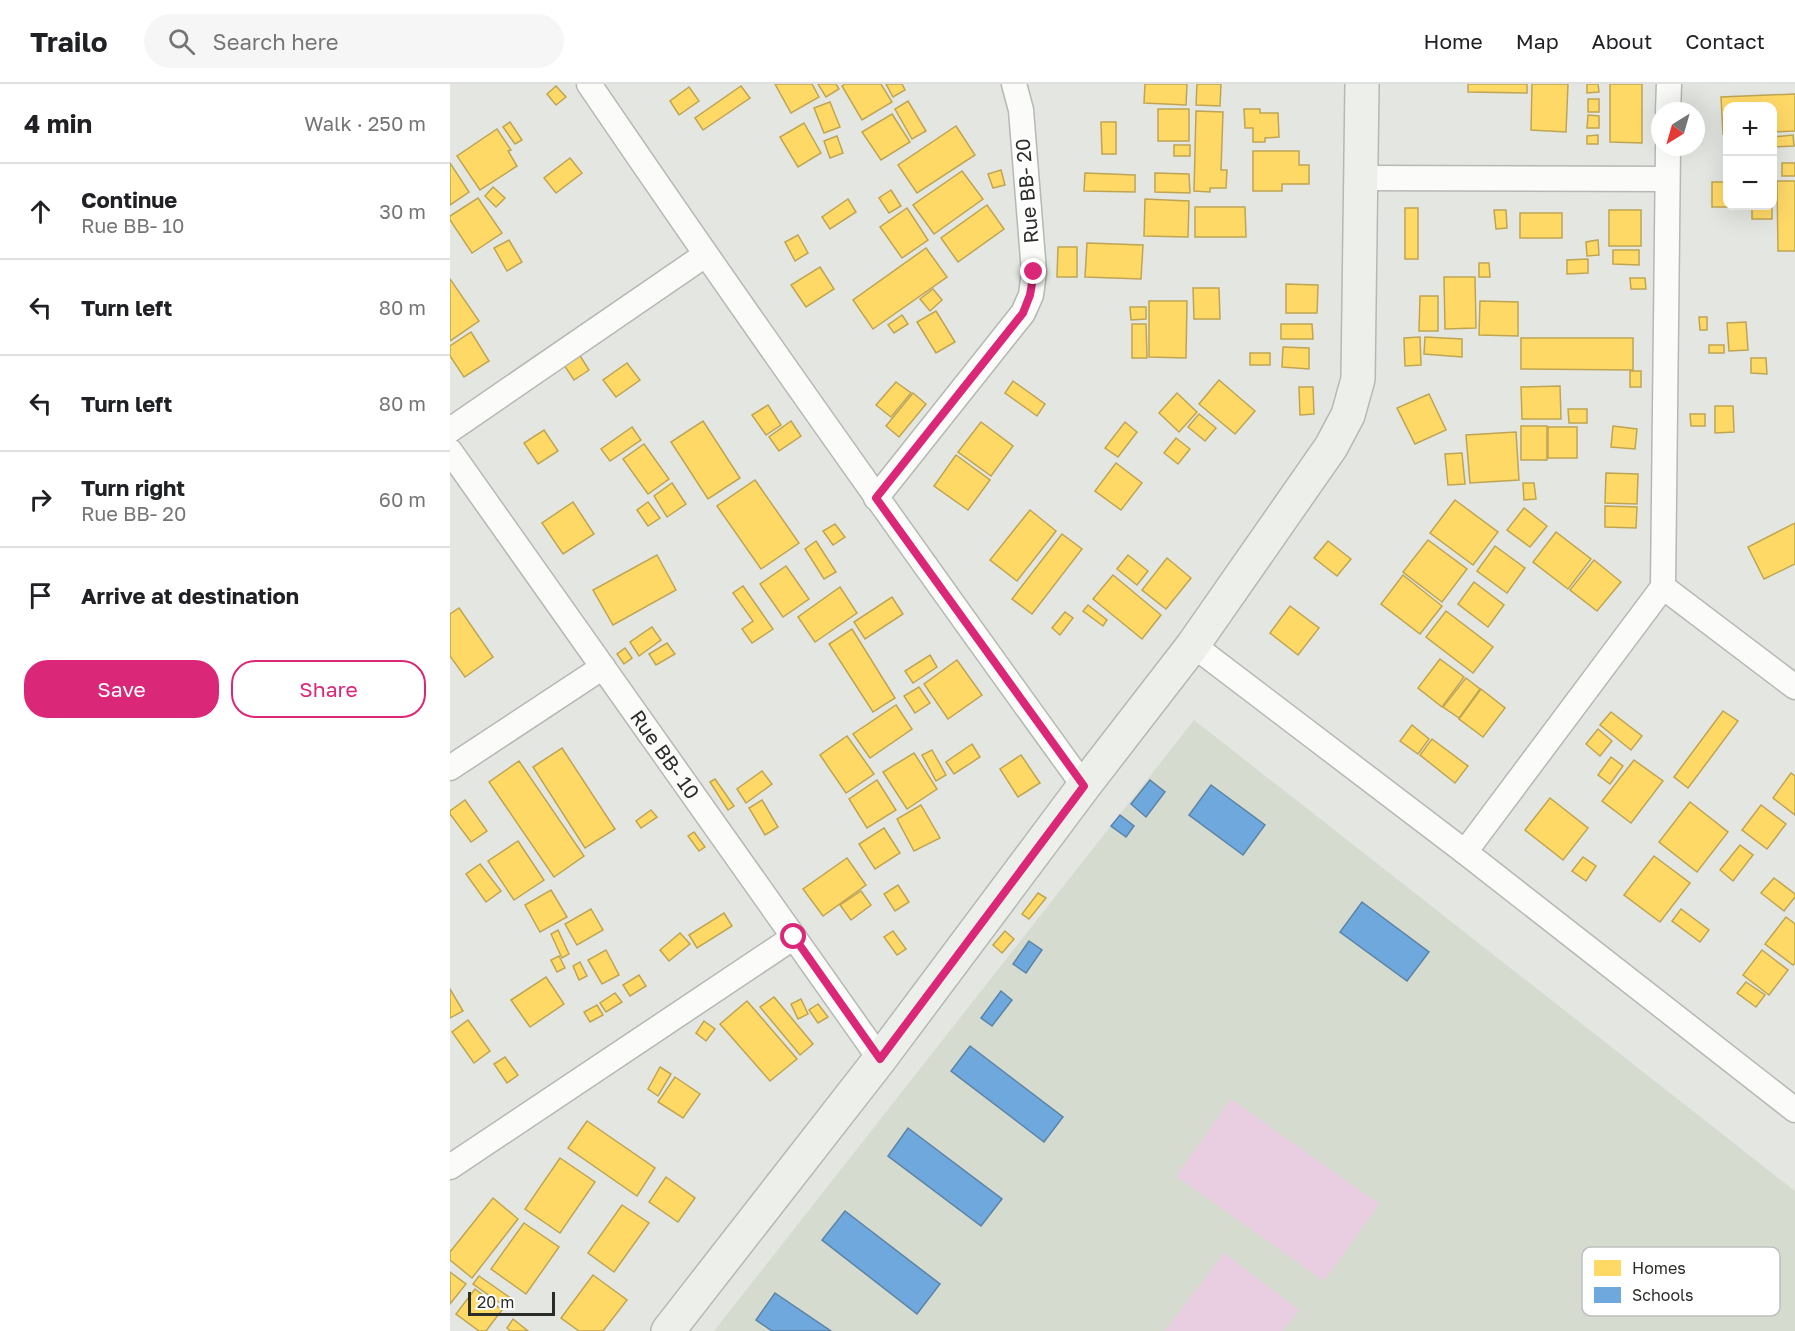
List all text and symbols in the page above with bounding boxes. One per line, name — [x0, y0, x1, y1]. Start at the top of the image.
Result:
search box — [144, 14, 564, 68]
text: Trailo — [30, 25, 108, 58]
icon: search — [165, 25, 198, 58]
text: Search here — [213, 28, 339, 55]
text: Home — [1423, 28, 1483, 54]
text: Map — [1516, 28, 1559, 54]
text: About — [1592, 28, 1652, 54]
text: Contact — [1685, 28, 1765, 54]
north arrow — [1651, 102, 1705, 156]
map controls — [1723, 102, 1777, 210]
button: + — [1723, 102, 1777, 156]
text: 4 min — [24, 108, 92, 139]
text: Walk · 250 m — [304, 111, 426, 135]
street label: Rue BB- 20 — [1009, 138, 1043, 245]
button: − — [1723, 156, 1777, 210]
text: Continue — [81, 186, 177, 213]
icon: ahead — [24, 195, 57, 228]
text: 30 m — [379, 199, 426, 223]
text: Rue BB- 10 — [81, 213, 184, 237]
route end — [1020, 258, 1046, 284]
icon: left — [24, 291, 57, 324]
text: Turn left — [81, 294, 172, 321]
text: 80 m — [379, 295, 426, 319]
icon: left — [24, 387, 57, 420]
text: Turn left — [81, 390, 172, 417]
text: 80 m — [379, 391, 426, 415]
text: Turn right — [81, 474, 185, 501]
icon: right — [24, 483, 57, 516]
text: 60 m — [379, 487, 426, 511]
text: Rue BB- 20 — [81, 501, 186, 525]
icon: arrive — [24, 579, 57, 612]
text: Arrive at destination — [81, 582, 299, 609]
button: Save — [24, 660, 219, 718]
button: Share — [231, 660, 426, 718]
street label: Rue BB- 10 — [626, 705, 705, 803]
route start — [780, 923, 806, 949]
legend — [1582, 1247, 1780, 1316]
text: Homes — [1632, 1258, 1686, 1278]
text: Schools — [1632, 1285, 1694, 1305]
scale bar — [468, 1289, 555, 1316]
text: 20 m — [477, 1292, 514, 1312]

